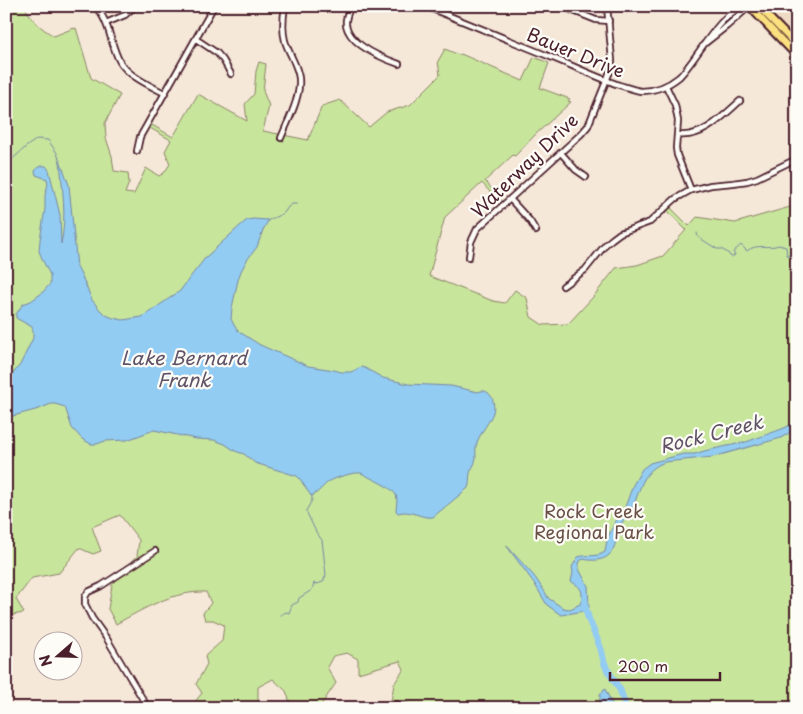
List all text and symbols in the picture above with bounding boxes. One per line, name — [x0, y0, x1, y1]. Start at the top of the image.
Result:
street label: Bauer Drive — [523, 20, 629, 84]
street label: Waterway Drive — [464, 107, 584, 223]
water label: Lake Bernard Frank — [121, 343, 249, 393]
water label: Rock Creek — [656, 406, 767, 459]
park label: Rock Creek Regional Park — [534, 497, 654, 545]
north arrow — [32, 632, 82, 682]
scale bar — [610, 649, 720, 681]
text: N — [34, 652, 57, 669]
text: 200 m — [618, 654, 668, 677]

